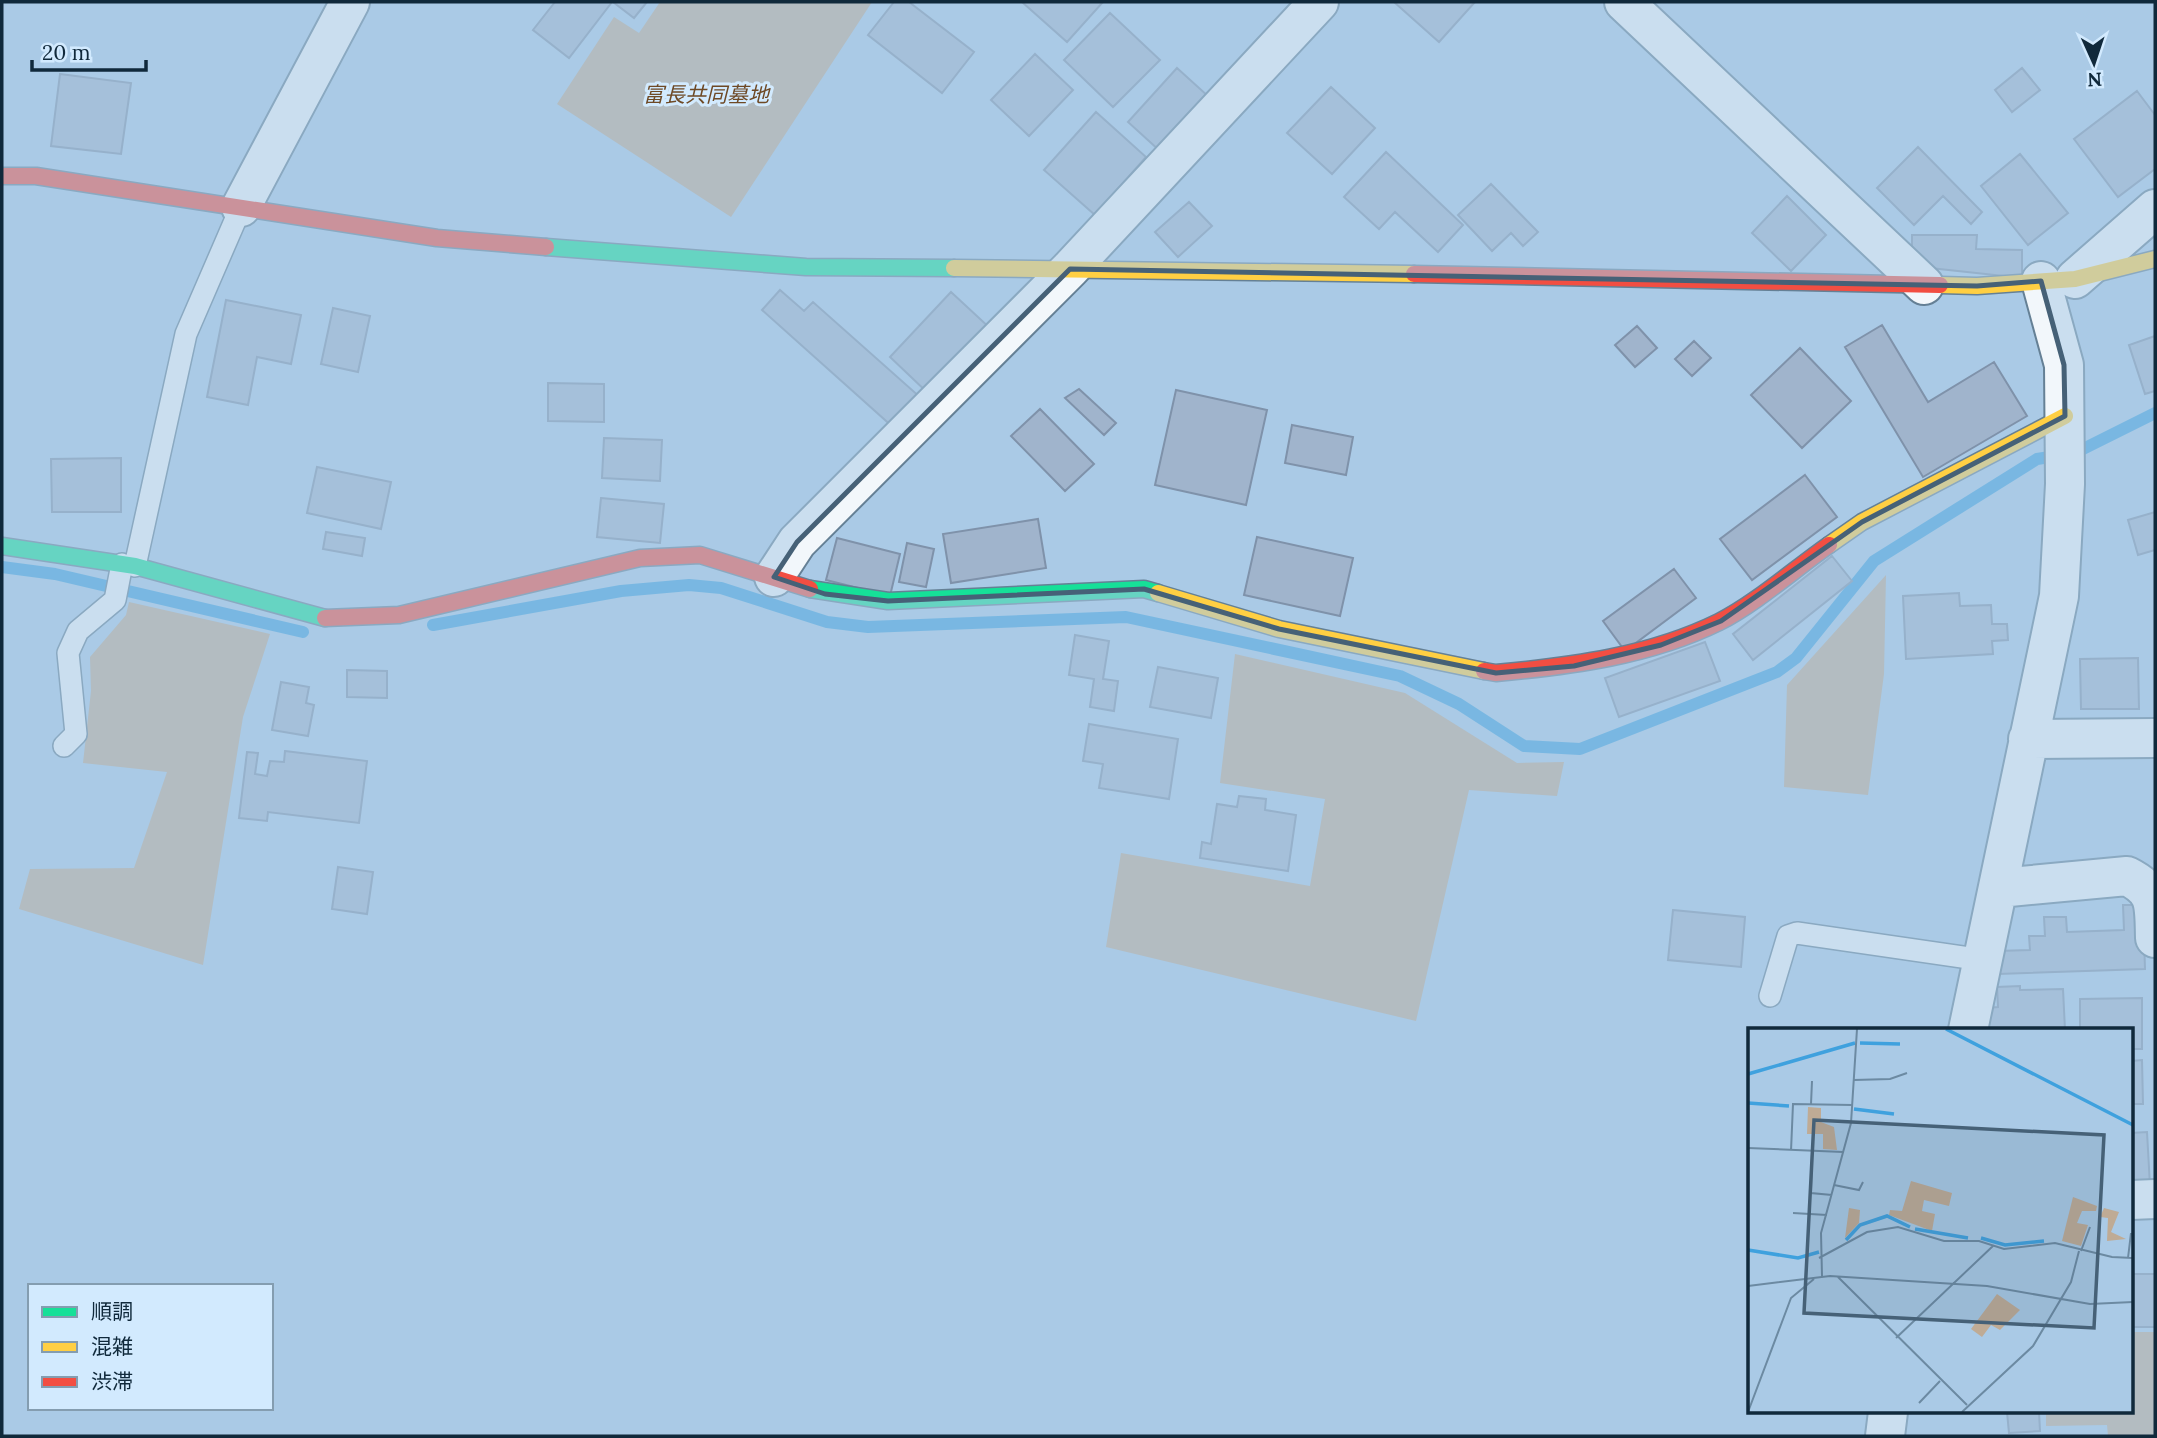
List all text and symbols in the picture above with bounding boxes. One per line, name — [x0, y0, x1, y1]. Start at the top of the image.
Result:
scale bar — [32, 28, 145, 72]
north arrow — [2059, 28, 2129, 98]
text: 20 m — [42, 39, 91, 66]
text: N — [2087, 68, 2103, 92]
park label: 富長共同墓地 — [643, 81, 771, 108]
inset map — [1748, 1028, 2132, 1414]
legend — [28, 1284, 273, 1410]
text: 順調 — [91, 1298, 133, 1325]
text: 混雑 — [91, 1333, 133, 1360]
text: 渋滞 — [91, 1368, 133, 1395]

